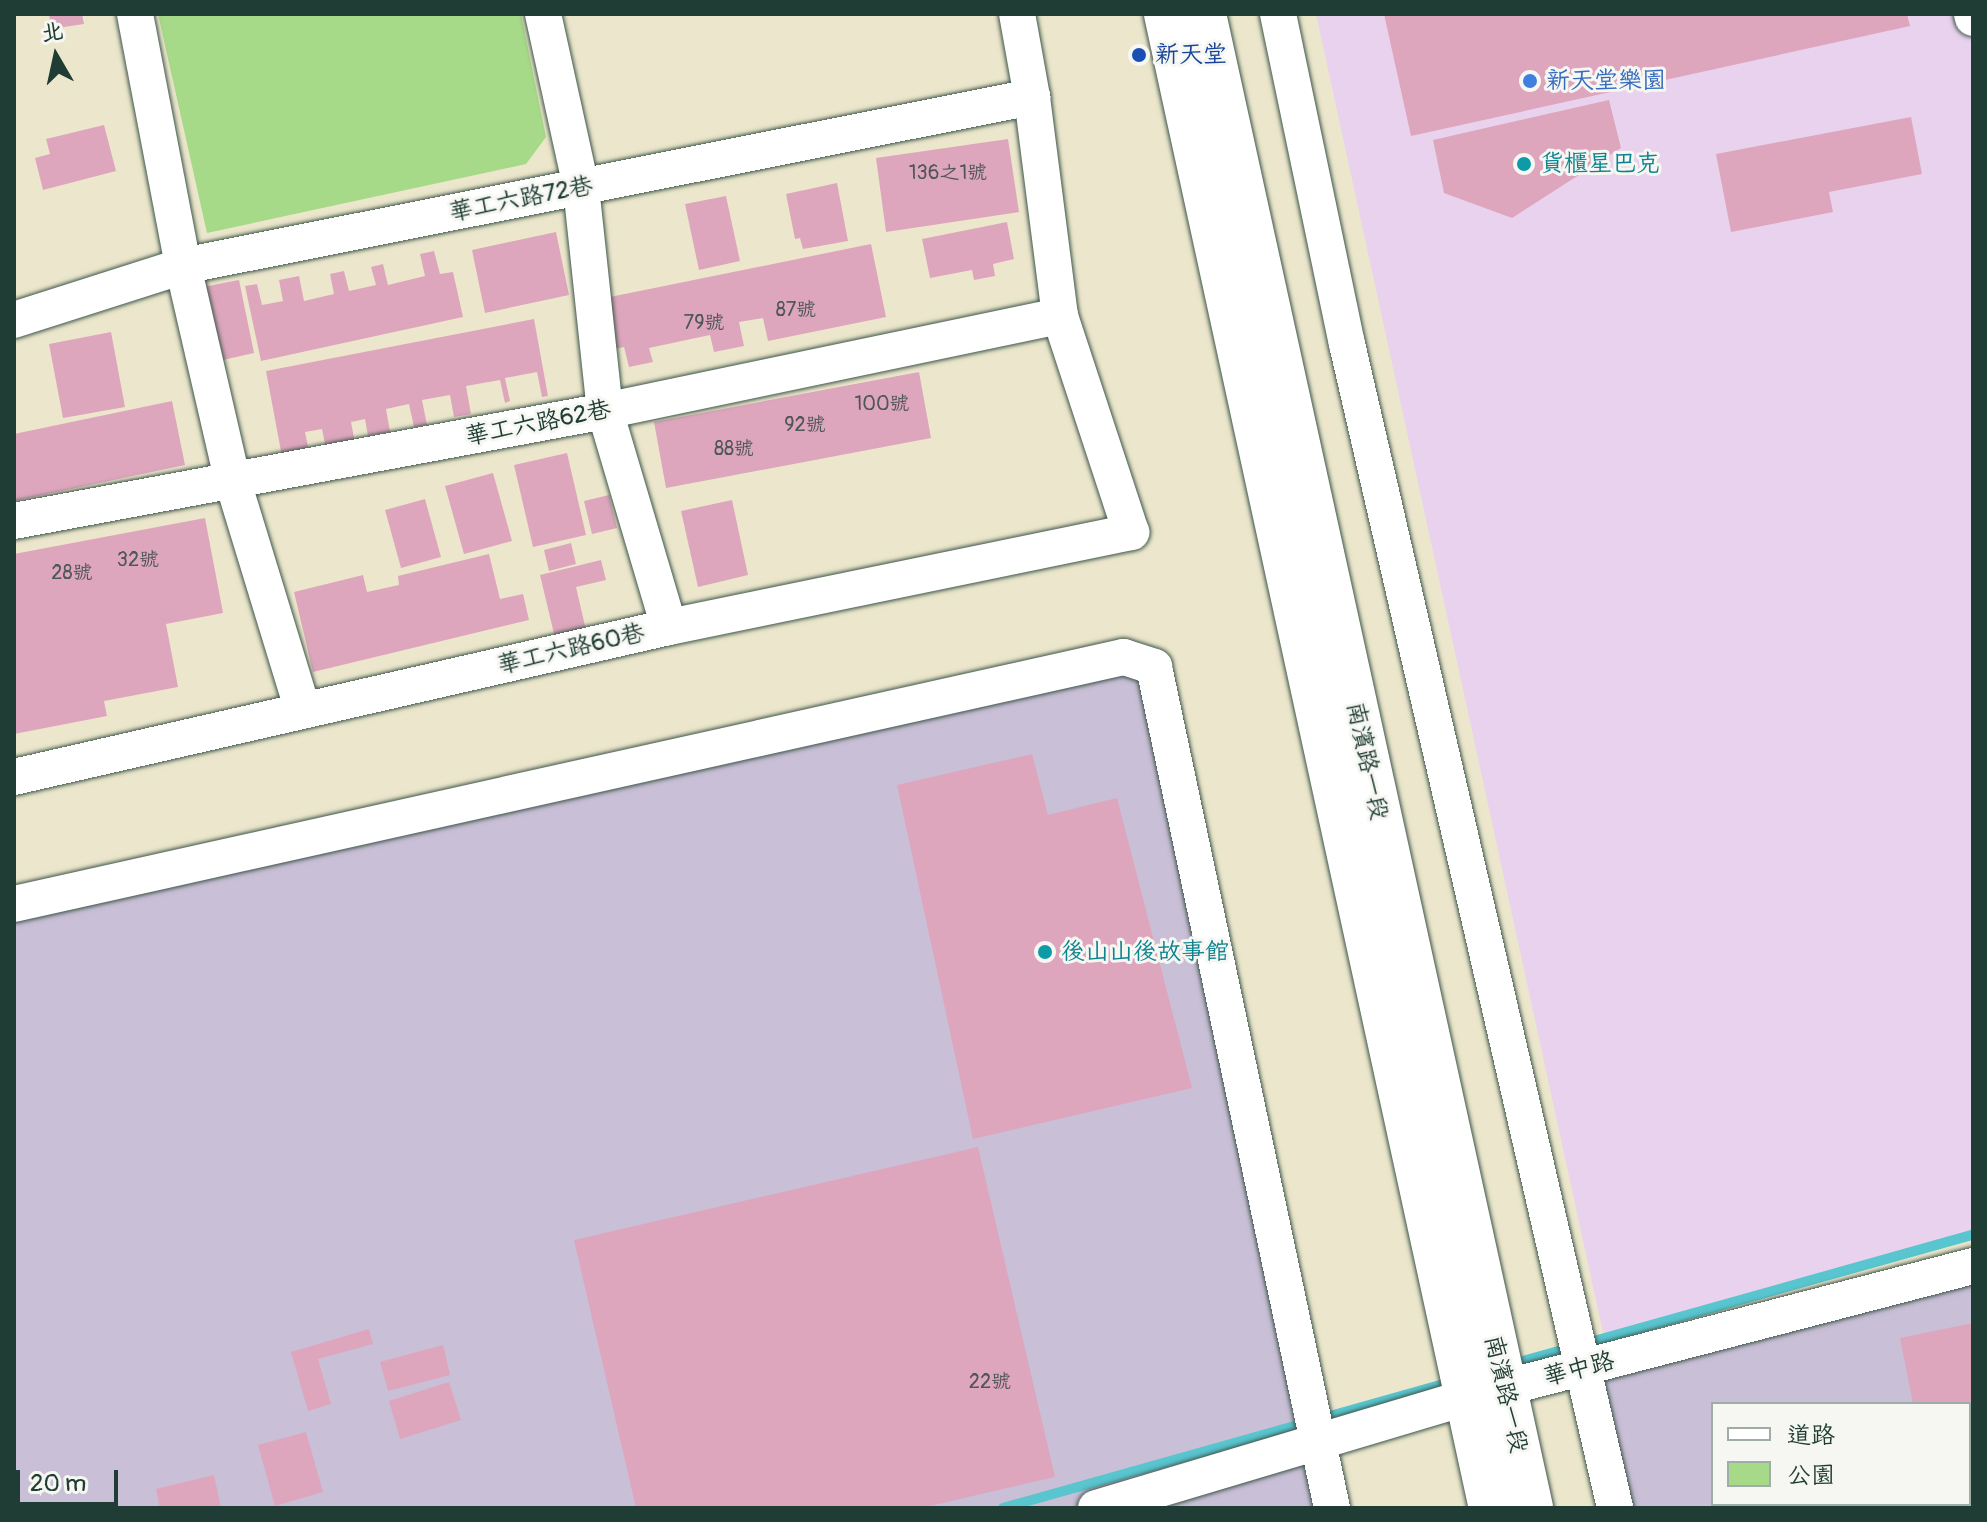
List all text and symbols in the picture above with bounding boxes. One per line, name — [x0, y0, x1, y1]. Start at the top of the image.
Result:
north arrow — [16, 16, 96, 96]
text: 北 — [39, 17, 65, 48]
place label: 新天堂 — [1155, 41, 1227, 69]
marker: 新天堂 — [1130, 46, 1148, 64]
place label: 新天堂樂園 — [1546, 67, 1666, 95]
marker: 新天堂樂園 — [1521, 72, 1539, 90]
place label: 貨櫃星巴克 — [1540, 150, 1660, 178]
marker: 貨櫃星巴克 — [1515, 155, 1533, 173]
house number: 136之1號 — [909, 160, 987, 184]
street label: 華工六路72巷 — [447, 171, 595, 227]
house number: 87號 — [776, 297, 816, 321]
house number: 79號 — [684, 310, 724, 334]
house number: 100號 — [854, 391, 910, 415]
street label: 華工六路62巷 — [463, 395, 613, 451]
house number: 92號 — [784, 412, 826, 436]
house number: 88號 — [714, 436, 754, 460]
house number: 32號 — [117, 547, 159, 571]
house number: 28號 — [51, 560, 93, 584]
street label: 華工六路60巷 — [495, 618, 647, 680]
street label: 南濱路一段 — [1340, 699, 1394, 823]
place label: 後山山後故事館 — [1061, 938, 1229, 966]
marker: 後山山後故事館 — [1036, 943, 1054, 961]
street label: 南濱路一段 — [1478, 1332, 1534, 1456]
street label: 華中路 — [1541, 1346, 1617, 1392]
house number: 22號 — [969, 1369, 1011, 1393]
legend — [1711, 1402, 1971, 1506]
text: 道路 — [1787, 1421, 1835, 1450]
scale bar — [20, 1454, 122, 1504]
text: 公園 — [1787, 1461, 1835, 1490]
text: 20 m — [30, 1469, 86, 1498]

